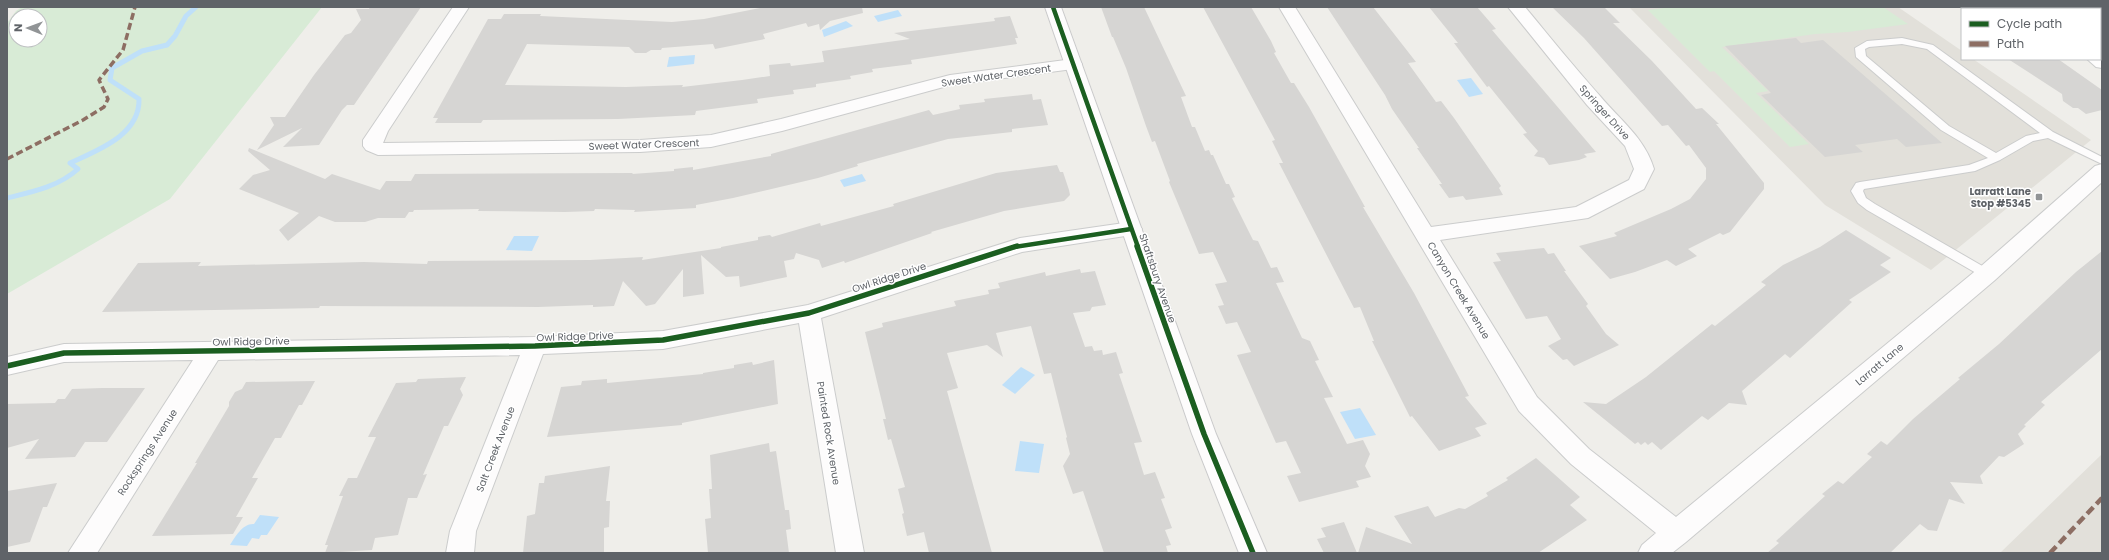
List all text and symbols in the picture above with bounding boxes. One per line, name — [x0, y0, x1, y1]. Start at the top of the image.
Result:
north arrow — [8, 8, 48, 48]
legend — [1961, 8, 2101, 60]
text: Cycle path — [1997, 15, 2062, 32]
text: N — [10, 24, 26, 32]
text: Path — [1997, 35, 2024, 52]
street label: Sweet Water Crescent — [940, 60, 1052, 91]
street label: Springer Drive — [1576, 81, 1634, 143]
street label: Sweet Water Crescent — [588, 135, 700, 154]
place label: Larratt Lane Stop #5345 — [1969, 184, 2031, 211]
marker: Larratt Lane Stop #5345 — [2034, 192, 2044, 202]
street label: Shaftsbury Avenue — [1135, 231, 1180, 325]
street label: Canyon Creek Avenue — [1424, 239, 1494, 342]
street label: Owl Ridge Drive — [850, 258, 928, 297]
street label: Owl Ridge Drive — [536, 328, 614, 345]
street label: Owl Ridge Drive — [212, 333, 290, 350]
street label: Larratt Lane — [1852, 340, 1907, 389]
street label: Painted Rock Avenue — [813, 380, 844, 486]
street label: Salt Creek Avenue — [472, 404, 519, 494]
street label: Rocksprings Avenue — [114, 406, 181, 498]

